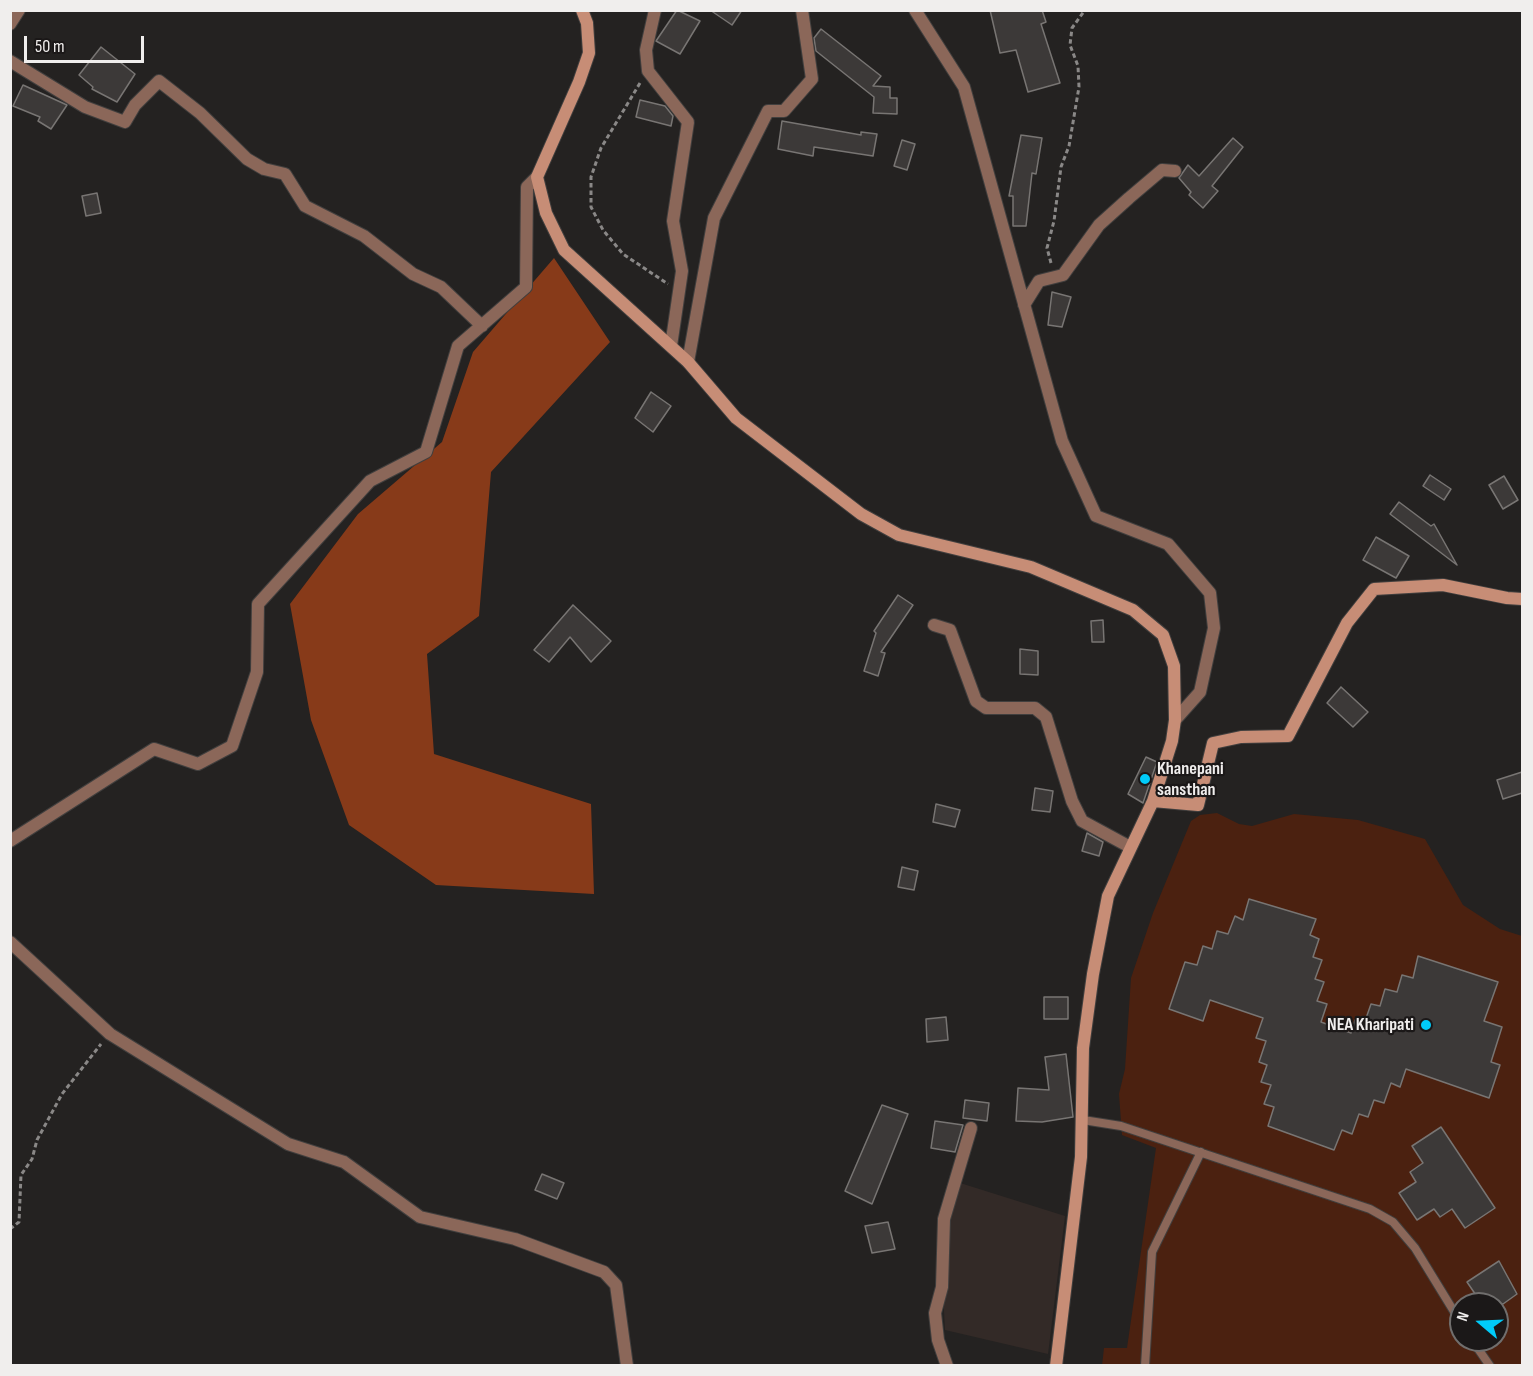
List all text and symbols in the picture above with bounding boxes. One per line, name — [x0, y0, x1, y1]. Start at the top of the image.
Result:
scale bar — [27, 24, 147, 62]
text: 50 m — [35, 36, 65, 57]
place label: Khanepani sansthan — [1157, 758, 1224, 800]
marker: Khanepani sansthan — [1138, 772, 1152, 786]
place label: NEA Kharipati — [1327, 1014, 1414, 1036]
marker: NEA Kharipati — [1419, 1018, 1433, 1032]
north arrow — [1449, 1292, 1509, 1352]
text: N — [1453, 1310, 1474, 1324]

